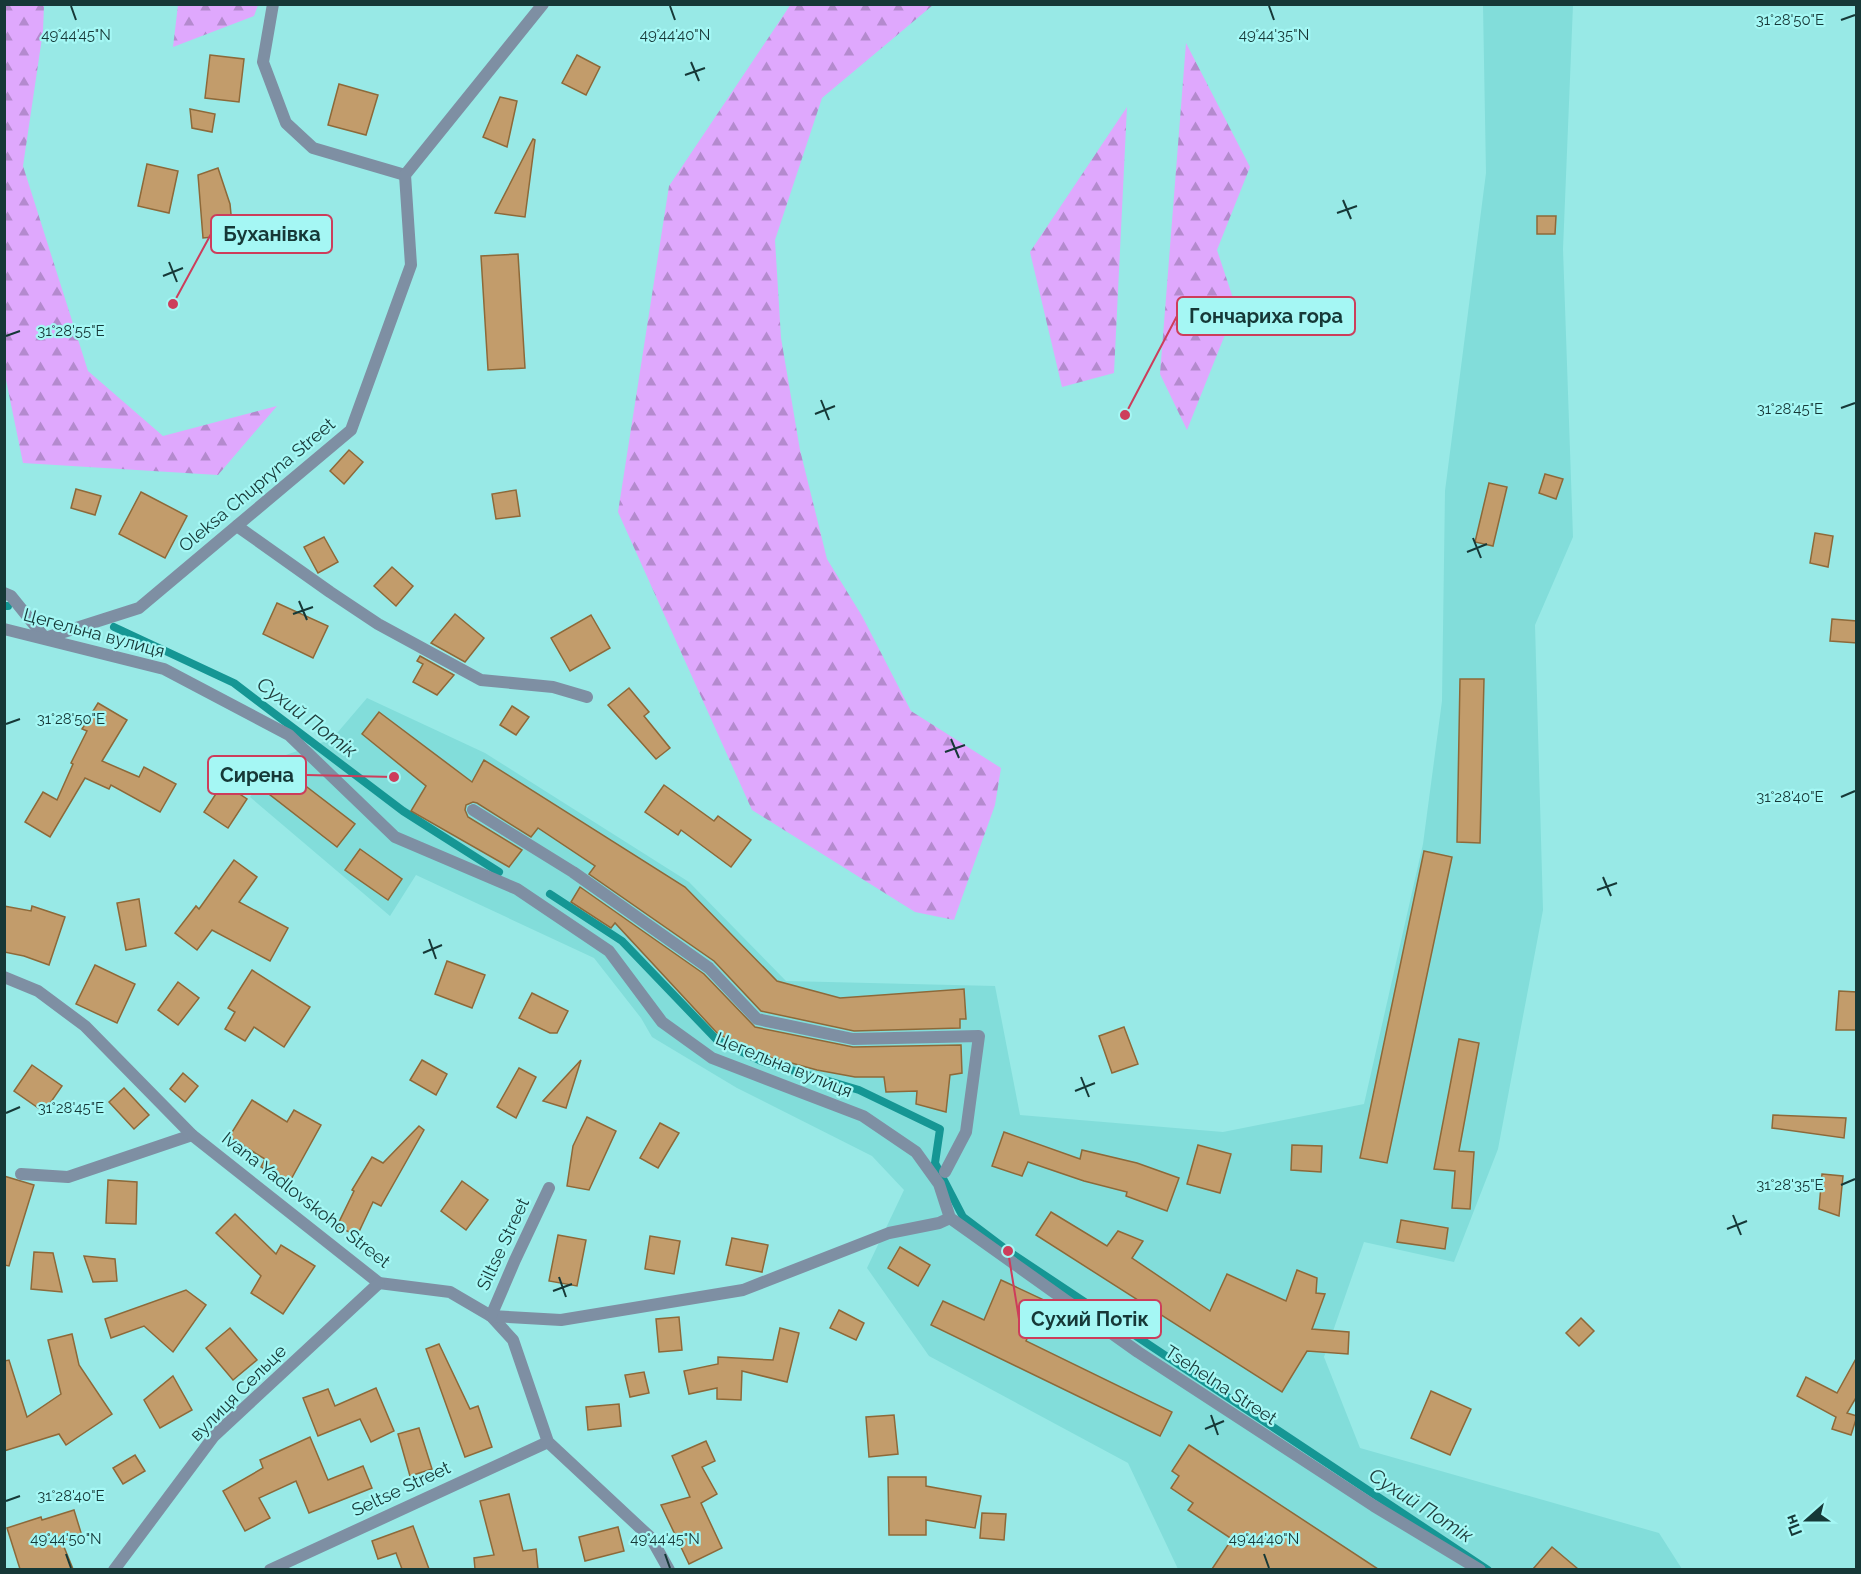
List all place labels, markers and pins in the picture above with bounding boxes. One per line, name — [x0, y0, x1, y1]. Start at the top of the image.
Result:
callout: Буханівка — [211, 215, 332, 253]
callout: Гончариха гора — [1177, 297, 1355, 335]
callout: Сирена — [208, 756, 306, 794]
callout: Сухий Потік — [1019, 1300, 1161, 1338]

